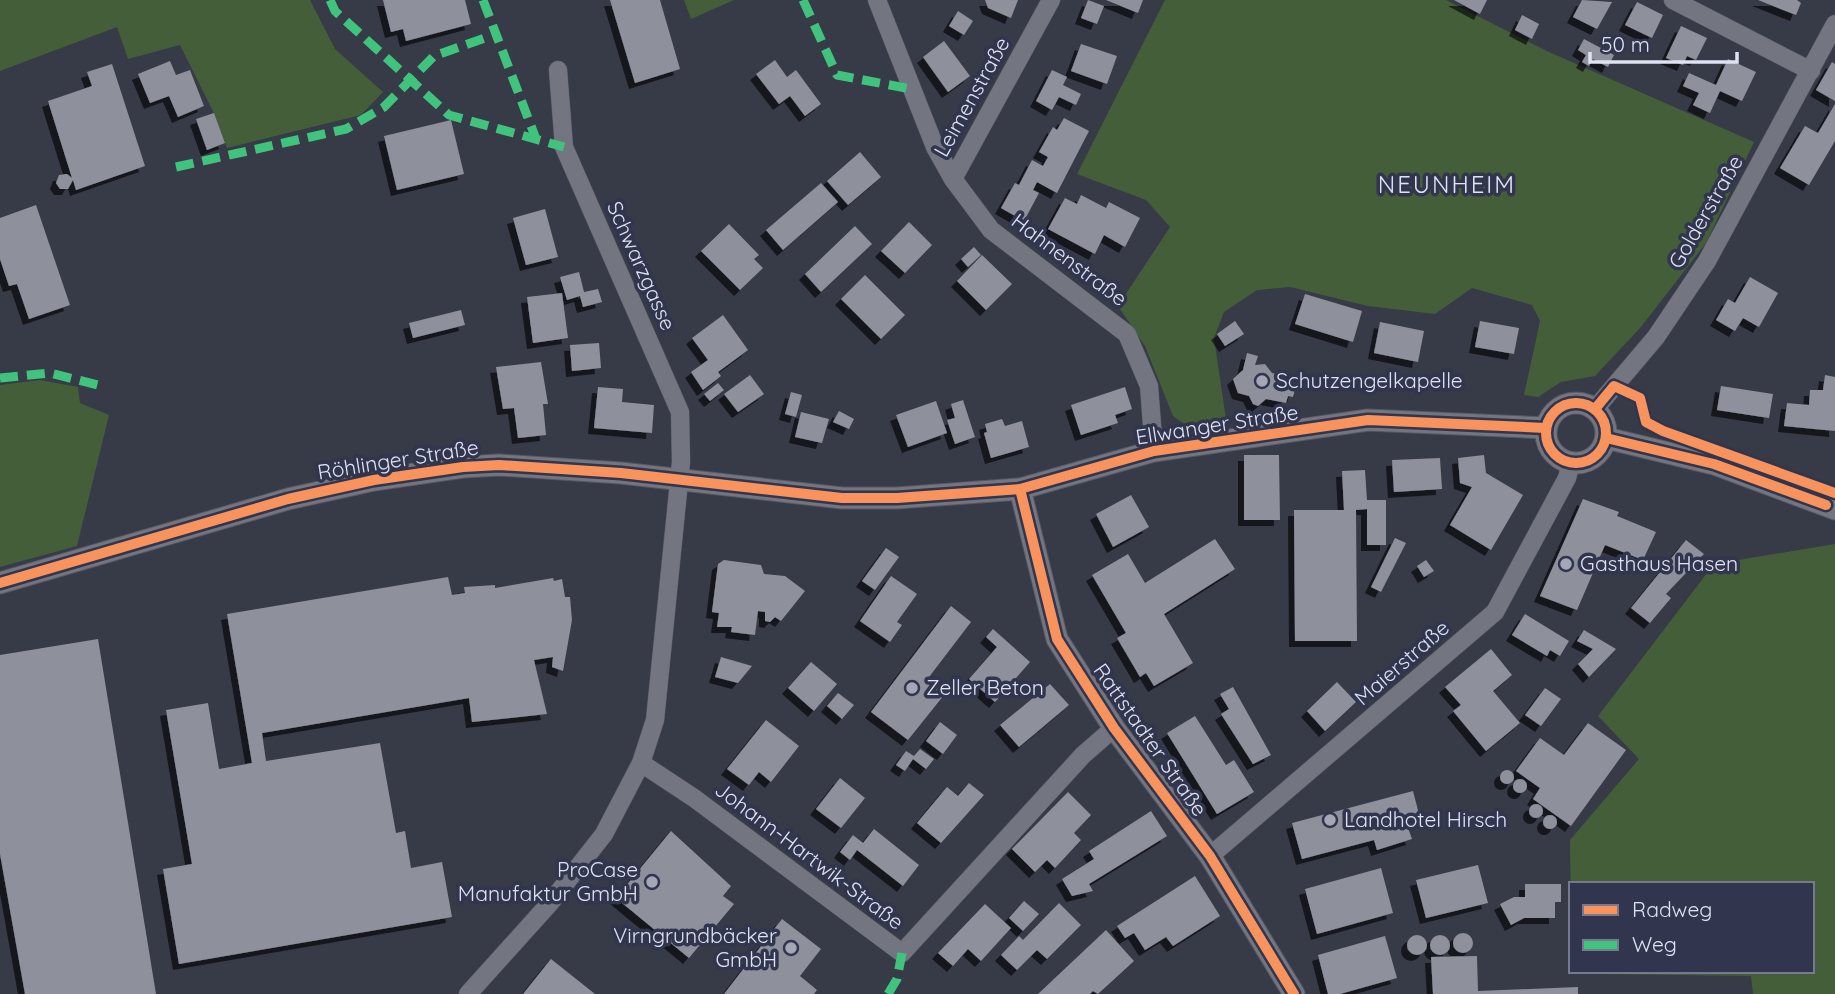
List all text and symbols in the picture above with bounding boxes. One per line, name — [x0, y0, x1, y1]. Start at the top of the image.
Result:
scale bar — [1590, 21, 1737, 65]
text: 50 m — [1601, 31, 1650, 57]
street label: Leimenstraße — [928, 32, 1015, 161]
street label: Golderstraße — [1662, 150, 1748, 273]
district label: NEUNHEIM — [1378, 169, 1516, 199]
street label: Schwarzgasse — [602, 197, 682, 334]
street label: Hahnenstraße — [1007, 207, 1133, 311]
place label: Schutzengelkapelle — [1276, 367, 1463, 393]
marker: Schutzengelkapelle — [1254, 373, 1270, 389]
street label: Ellwanger Straße — [1134, 398, 1300, 450]
street label: Röhlinger Straße — [316, 433, 480, 485]
place label: Gasthaus Hasen — [1580, 550, 1738, 576]
marker: Gasthaus Hasen — [1558, 556, 1574, 572]
street label: Maierstraße — [1349, 614, 1454, 710]
street label: Rattstadter Straße — [1088, 658, 1213, 821]
place label: Zeller Beton — [926, 674, 1044, 700]
marker: Zeller Beton — [904, 680, 920, 696]
street label: Johann-Hartwik-Straße — [710, 776, 909, 935]
place label: Landhotel Hirsch — [1344, 806, 1507, 832]
marker: Landhotel Hirsch — [1322, 812, 1338, 828]
place label: ProCase Manufaktur GmbH — [458, 856, 638, 906]
marker: ProCase Manufaktur GmbH — [644, 874, 660, 890]
legend — [1569, 882, 1814, 973]
text: Radweg — [1632, 896, 1712, 922]
place label: Virngrundbäcker GmbH — [613, 922, 777, 972]
text: Weg — [1632, 931, 1677, 957]
marker: Virngrundbäcker GmbH — [783, 940, 799, 956]

